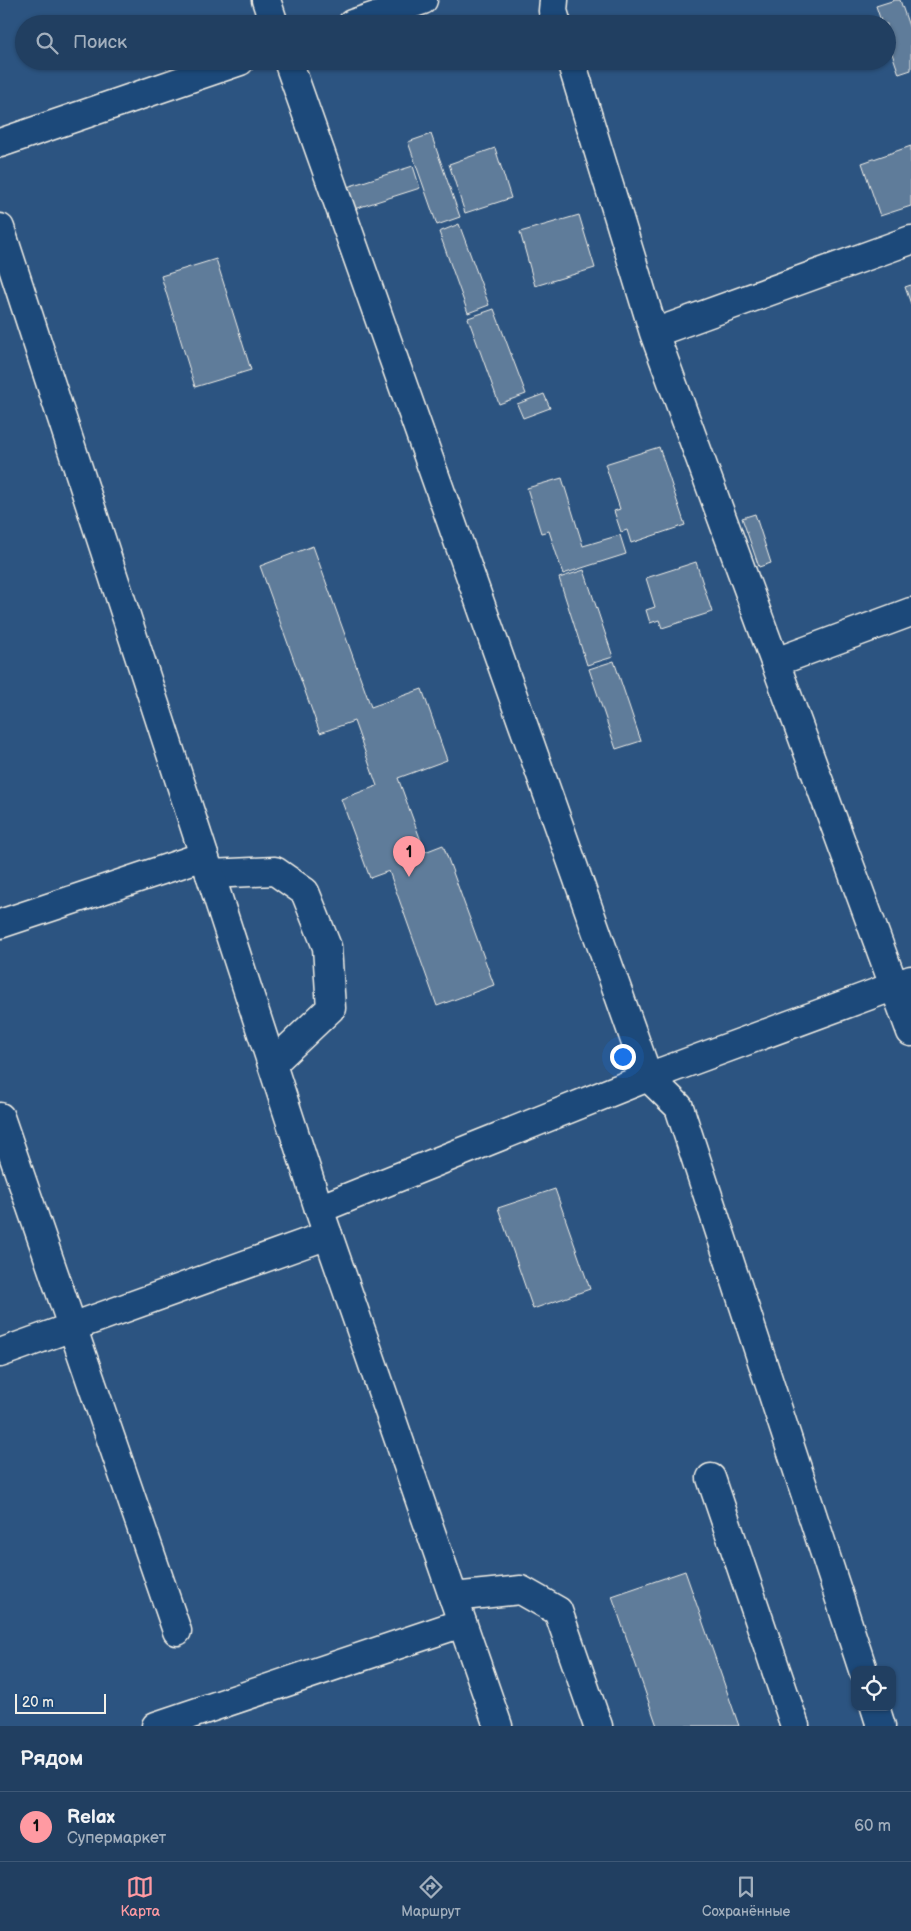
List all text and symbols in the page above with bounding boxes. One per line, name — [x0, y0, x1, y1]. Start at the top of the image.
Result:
search box — [15, 15, 896, 70]
icon: search — [33, 29, 61, 57]
text: Поиск — [73, 31, 127, 54]
pin: 1 — [393, 836, 425, 877]
your location — [610, 1044, 636, 1070]
map controls — [851, 1666, 896, 1711]
button: locate — [851, 1666, 896, 1711]
scale bar — [15, 1691, 106, 1714]
text: 20 m — [22, 1694, 54, 1711]
text: Рядом — [20, 1746, 83, 1771]
text: Relax — [67, 1806, 115, 1829]
text: 1 — [33, 1817, 39, 1836]
text: 60 m — [854, 1817, 891, 1836]
text: Супермаркет — [67, 1829, 166, 1848]
tab: Карта — [121, 1873, 160, 1920]
tab: Маршрут — [401, 1873, 461, 1920]
tab: Сохранённые — [702, 1873, 790, 1920]

